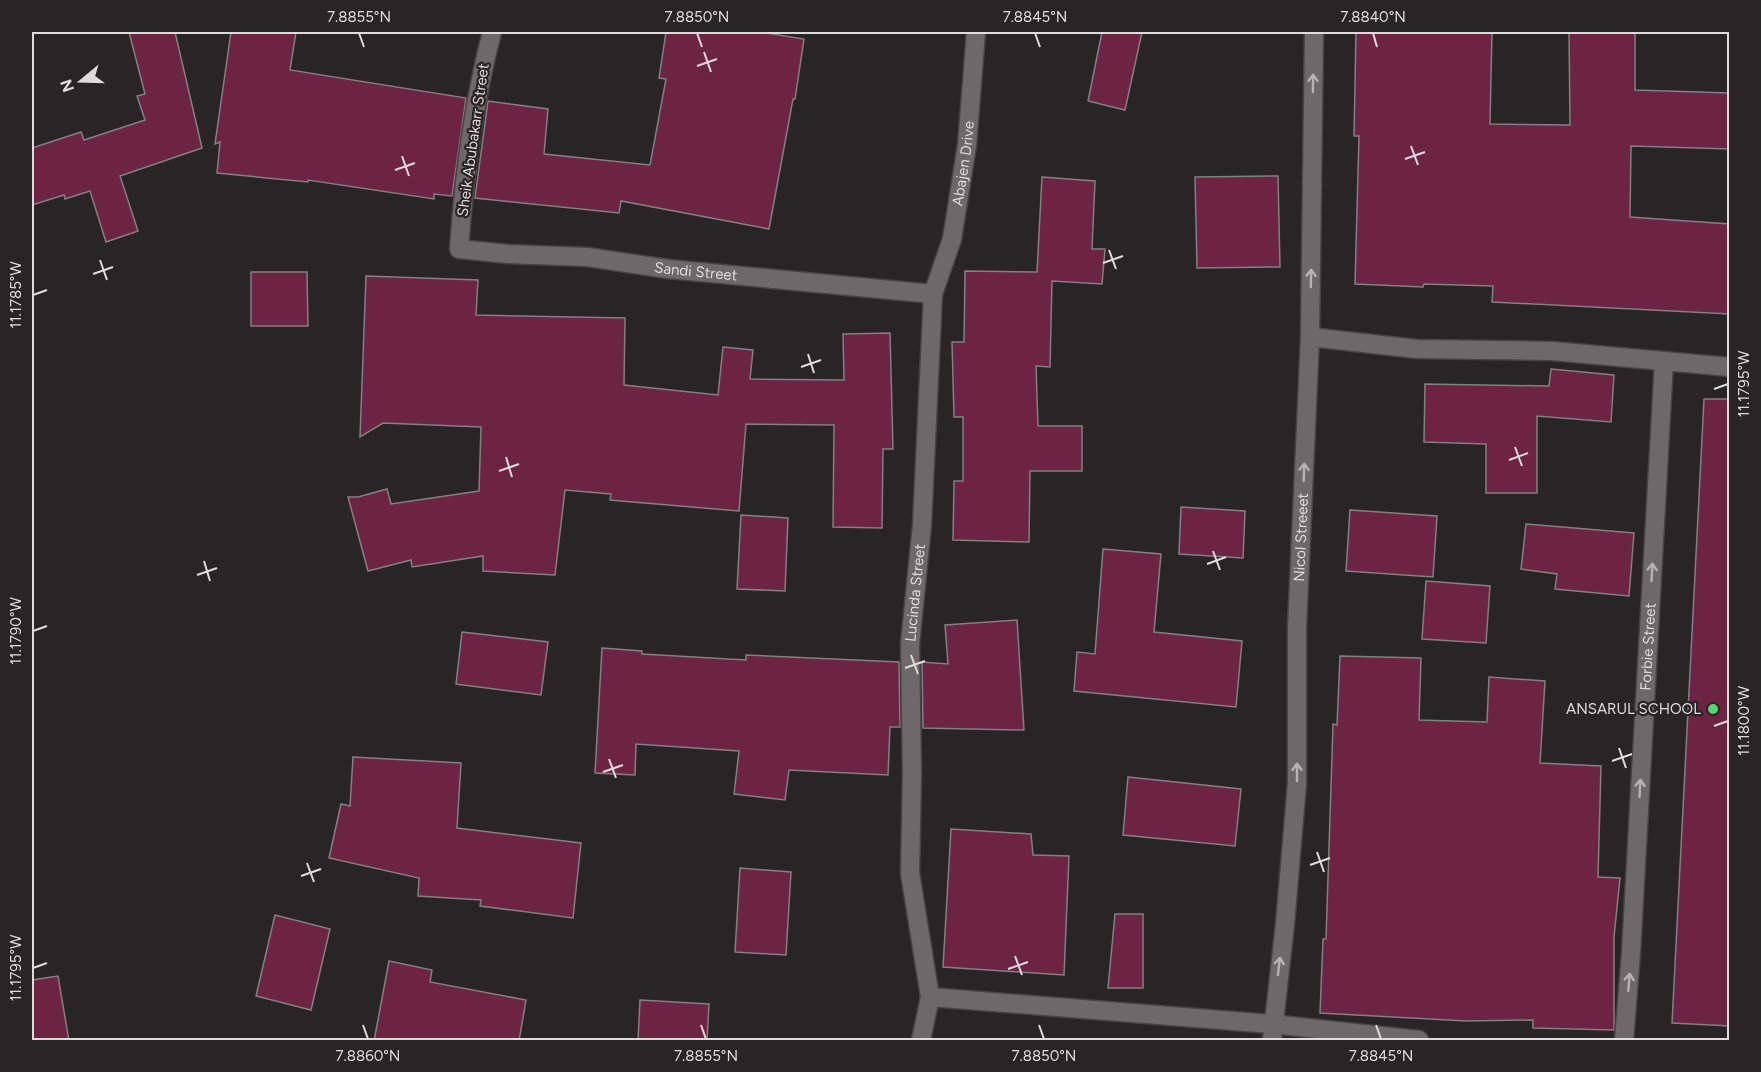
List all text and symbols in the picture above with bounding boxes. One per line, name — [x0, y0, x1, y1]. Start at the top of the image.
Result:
text: 7.8855°N — [327, 8, 391, 26]
text: 7.8850°N — [665, 8, 729, 26]
text: 7.8845°N — [1003, 8, 1067, 26]
text: 7.8840°N — [1340, 8, 1406, 26]
north arrow — [51, 51, 111, 111]
street label: Sheik Abubakarr Street — [453, 62, 493, 218]
one-way arrow — [1308, 74, 1319, 94]
text: N — [56, 77, 78, 95]
street label: Abajen Drive — [948, 120, 978, 207]
street label: Sandi Street — [653, 258, 739, 285]
text: 11.1785°W — [7, 261, 25, 329]
one-way arrow — [1305, 269, 1317, 289]
text: 11.1795°W — [1735, 350, 1753, 417]
one-way arrow — [1298, 463, 1309, 483]
street label: Nicol Streeet — [1290, 492, 1312, 582]
street label: Lucinda Street — [901, 543, 929, 643]
one-way arrow — [1647, 562, 1658, 582]
text: 11.1790°W — [7, 597, 25, 665]
street label: Forbie Street — [1637, 602, 1660, 691]
text: 11.1800°W — [1735, 685, 1753, 756]
place label: ANSARUL SCHOOL — [1566, 700, 1701, 718]
marker: ANSARUL SCHOOL — [1706, 702, 1720, 716]
one-way arrow — [1291, 763, 1303, 783]
one-way arrow — [1634, 778, 1645, 798]
text: 11.1795°W — [7, 934, 25, 1001]
one-way arrow — [1274, 957, 1285, 977]
one-way arrow — [1624, 973, 1635, 993]
text: 7.8860°N — [336, 1047, 400, 1065]
text: 7.8855°N — [674, 1047, 738, 1065]
text: 7.8850°N — [1012, 1047, 1076, 1065]
text: 7.8845°N — [1349, 1047, 1413, 1065]

